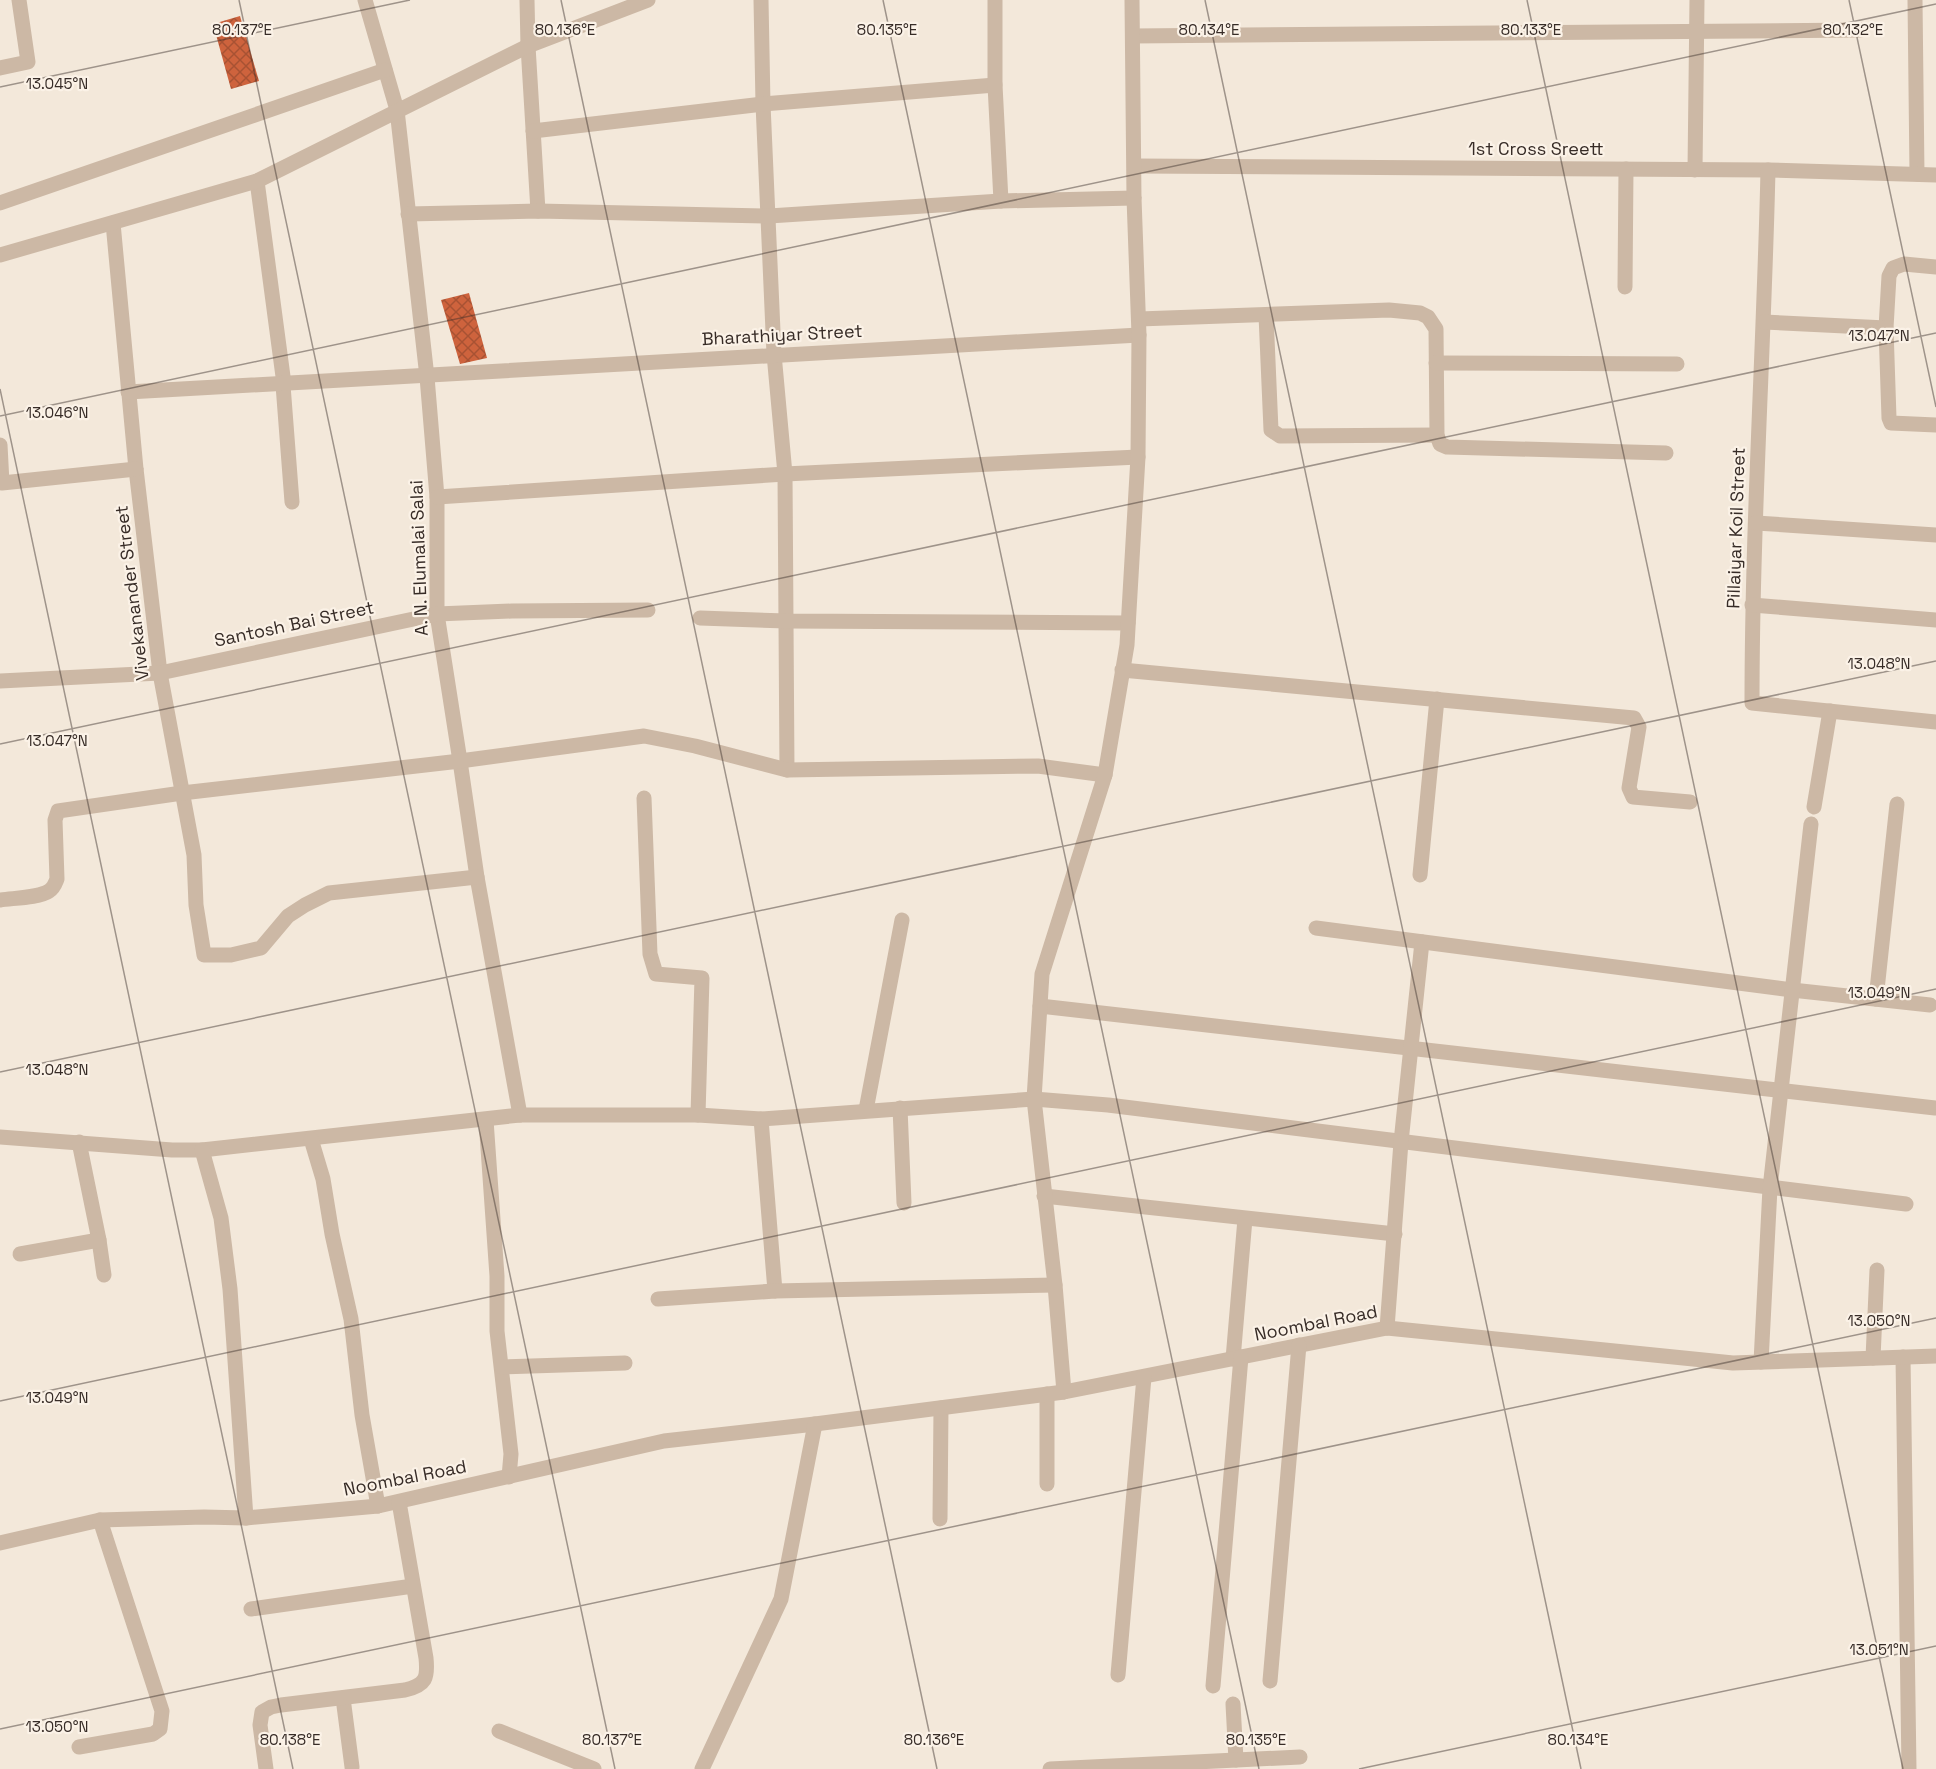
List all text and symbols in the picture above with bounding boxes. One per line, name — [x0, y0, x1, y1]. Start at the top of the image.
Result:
text: 80.137°E — [212, 20, 272, 39]
text: 80.136°E — [535, 20, 595, 39]
text: 80.135°E — [857, 20, 917, 39]
text: 80.134°E — [1179, 20, 1239, 39]
text: 80.133°E — [1501, 20, 1561, 39]
text: 80.132°E — [1823, 20, 1883, 39]
text: 13.045°N — [26, 74, 88, 93]
street label: 1st Cross Sreett — [1468, 137, 1604, 160]
street label: Bharathiyar Street — [701, 319, 863, 350]
text: 13.047°N — [1848, 326, 1910, 345]
text: 13.046°N — [26, 403, 88, 422]
street label: Pillaiyar Koil Street — [1721, 447, 1750, 609]
street label: A. N. Elumalai Salai — [404, 480, 433, 636]
street label: Vivekanander Street — [109, 504, 154, 682]
street label: Santosh Bai Street — [212, 595, 376, 652]
text: 13.048°N — [1848, 654, 1910, 673]
text: 13.047°N — [26, 731, 88, 750]
text: 13.049°N — [1848, 983, 1910, 1002]
text: 13.048°N — [26, 1060, 88, 1079]
street label: Noombal Road — [1252, 1299, 1379, 1346]
text: 13.050°N — [1848, 1311, 1910, 1330]
text: 13.049°N — [26, 1388, 88, 1407]
street label: Noombal Road — [341, 1454, 468, 1501]
text: 13.051°N — [1849, 1640, 1909, 1659]
text: 13.050°N — [26, 1717, 88, 1736]
text: 80.138°E — [260, 1730, 320, 1749]
text: 80.137°E — [582, 1730, 642, 1749]
text: 80.136°E — [904, 1730, 964, 1749]
text: 80.135°E — [1226, 1730, 1286, 1749]
text: 80.134°E — [1548, 1730, 1608, 1749]

